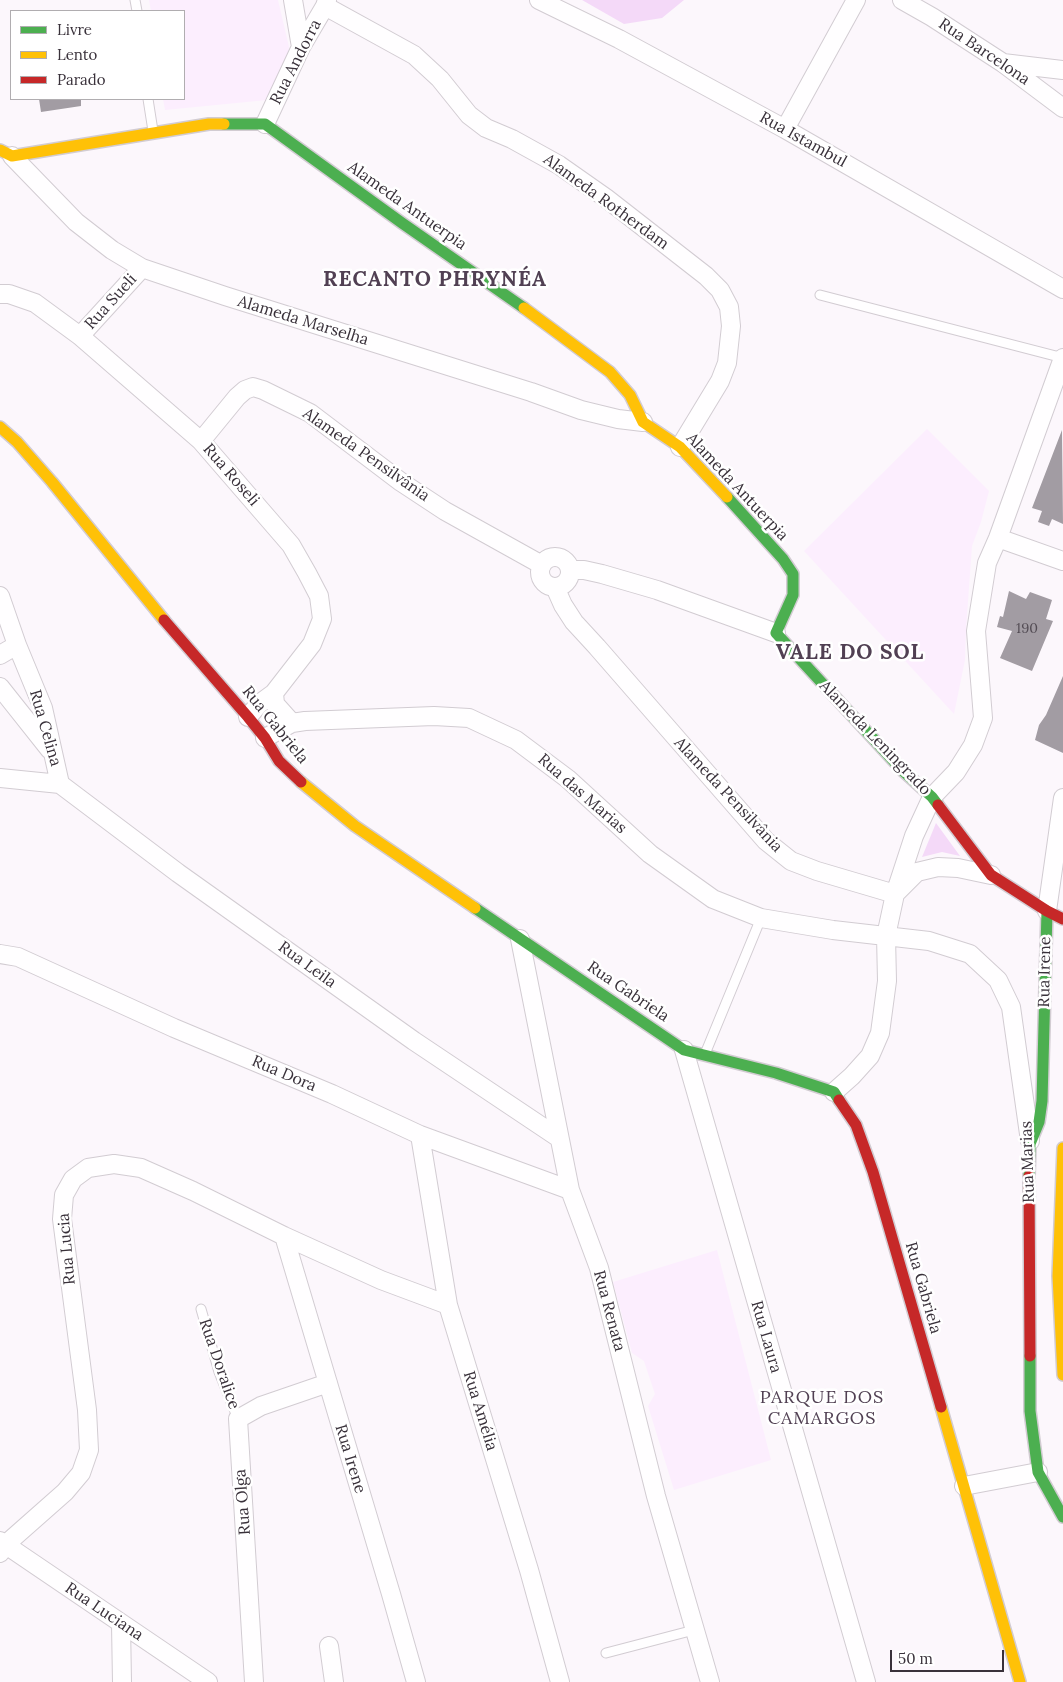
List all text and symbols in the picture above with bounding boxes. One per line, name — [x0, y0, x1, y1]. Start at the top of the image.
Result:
legend — [10, 10, 185, 100]
street label: Rua Barcelona — [935, 14, 1033, 90]
street label: Rua Andorra — [266, 16, 326, 108]
text: Livre — [57, 20, 92, 39]
text: Lento — [57, 45, 97, 64]
text: Parado — [57, 70, 106, 89]
street label: Rua Istambul — [756, 108, 850, 172]
street label: Alameda Rotherdam — [540, 150, 672, 254]
street label: Alameda Antuerpia — [344, 158, 470, 254]
district label: RECANTO PHRYNÉA — [321, 267, 549, 293]
street label: Rua Sueli — [81, 270, 141, 334]
street label: Alameda Marselha — [235, 292, 371, 350]
street label: Alameda Pensilvânia — [299, 404, 433, 506]
street label: Alameda Antuerpia — [682, 429, 792, 545]
street label: Rua Roseli — [199, 440, 263, 510]
house number: 190 — [1016, 621, 1038, 637]
district label: VALE DO SOL — [774, 640, 926, 666]
street label: Alameda Leningrado — [815, 677, 935, 799]
street label: Rua Gabriela — [238, 682, 312, 768]
street label: Rua Celina — [25, 688, 65, 768]
street label: Alameda Pensilvânia — [670, 733, 786, 857]
street label: Rua das Marias — [534, 750, 630, 838]
street label: Rua Irene — [1035, 936, 1055, 1008]
street label: Rua Leila — [274, 938, 340, 992]
street label: Rua Gabriela — [583, 958, 673, 1026]
street label: Rua Dora — [249, 1052, 319, 1096]
street label: Rua Marias — [1017, 1121, 1039, 1203]
street label: Rua Lucia — [54, 1212, 80, 1286]
street label: Rua Gabriela — [901, 1240, 945, 1336]
street label: Rua Renata — [589, 1268, 629, 1354]
street label: Rua Laura — [747, 1299, 785, 1375]
street label: Rua Doralice — [195, 1316, 243, 1412]
street label: Rua Amélia — [459, 1369, 501, 1453]
district label: PARQUE DOS CAMARGOS — [759, 1387, 885, 1430]
street label: Rua Irene — [330, 1422, 370, 1496]
street label: Rua Olga — [231, 1468, 255, 1536]
street label: Rua Luciana — [61, 1579, 147, 1645]
scale bar — [893, 1640, 1007, 1672]
text: 50 m — [898, 1649, 933, 1668]

